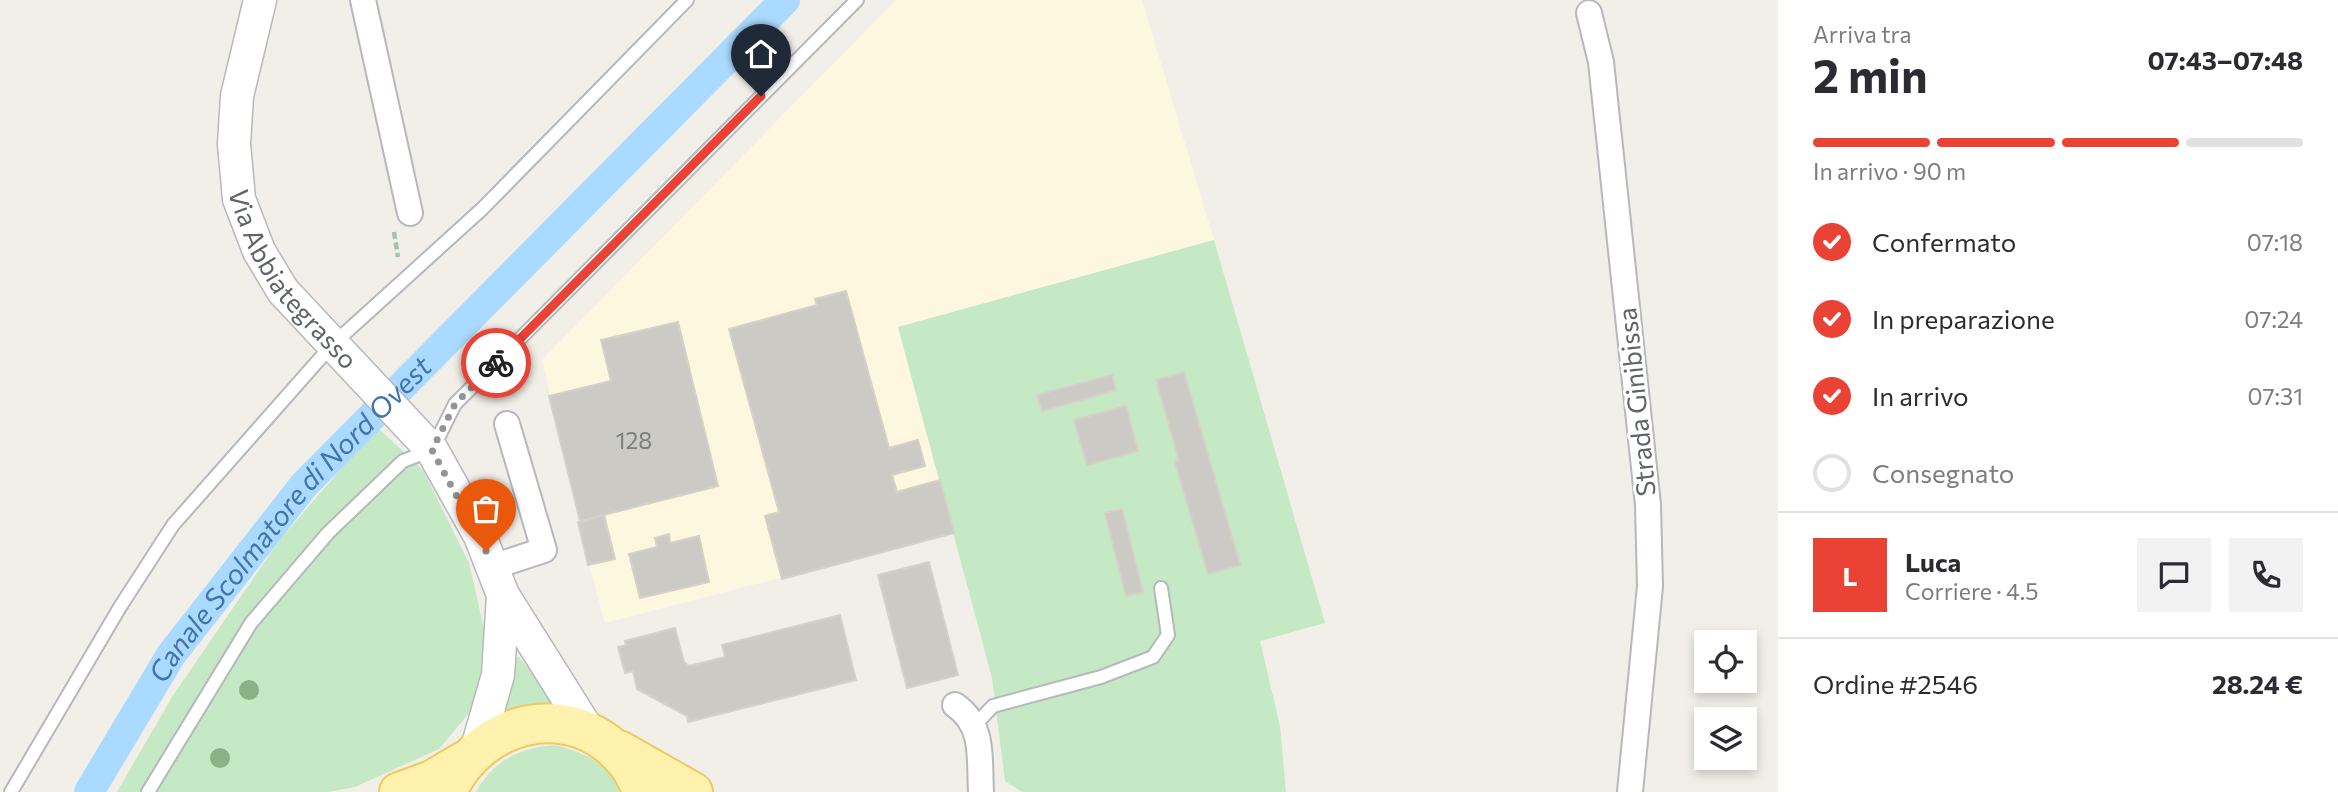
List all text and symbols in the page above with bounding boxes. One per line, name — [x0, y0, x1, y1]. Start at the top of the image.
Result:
text: Arriva tra — [1813, 20, 1912, 48]
pin — [731, 24, 791, 96]
icon: home — [742, 35, 780, 73]
text: 07:43–07:48 — [2148, 44, 2303, 75]
text: 2 min — [1813, 46, 1928, 102]
text: In arrivo · 90 m — [1813, 157, 1966, 185]
street label: Via Abbiategrasso — [224, 188, 365, 374]
icon: check — [1813, 223, 1851, 261]
text: Confermato — [1872, 226, 2016, 257]
text: 07:18 — [2247, 228, 2303, 256]
icon: check — [1813, 300, 1851, 338]
text: In preparazione — [1872, 303, 2055, 334]
text: 07:24 — [2244, 305, 2303, 333]
street label: Strada Ginibissa — [1610, 306, 1661, 498]
courier — [461, 328, 531, 398]
icon: bike — [477, 344, 515, 382]
water label: Canale Scolmatore di Nord Ovest — [141, 349, 438, 688]
icon: check — [1813, 377, 1851, 415]
text: In arrivo — [1872, 380, 1969, 411]
text: 07:31 — [2248, 382, 2303, 410]
house number: 128 — [616, 426, 652, 454]
text: Consegnato — [1872, 457, 2014, 488]
pin — [456, 479, 516, 551]
icon: bag — [467, 490, 505, 528]
button: chat — [2137, 538, 2211, 612]
button: phone — [2229, 538, 2303, 612]
text: Luca — [1905, 546, 1961, 577]
text: L — [1842, 560, 1858, 591]
text: Corriere · 4.5 — [1905, 577, 2038, 605]
map controls — [1694, 630, 1757, 770]
button: locate — [1694, 630, 1757, 693]
text: Ordine #2546 — [1813, 668, 1978, 699]
text: 28.24 € — [2212, 668, 2303, 699]
button: layers — [1694, 707, 1757, 770]

